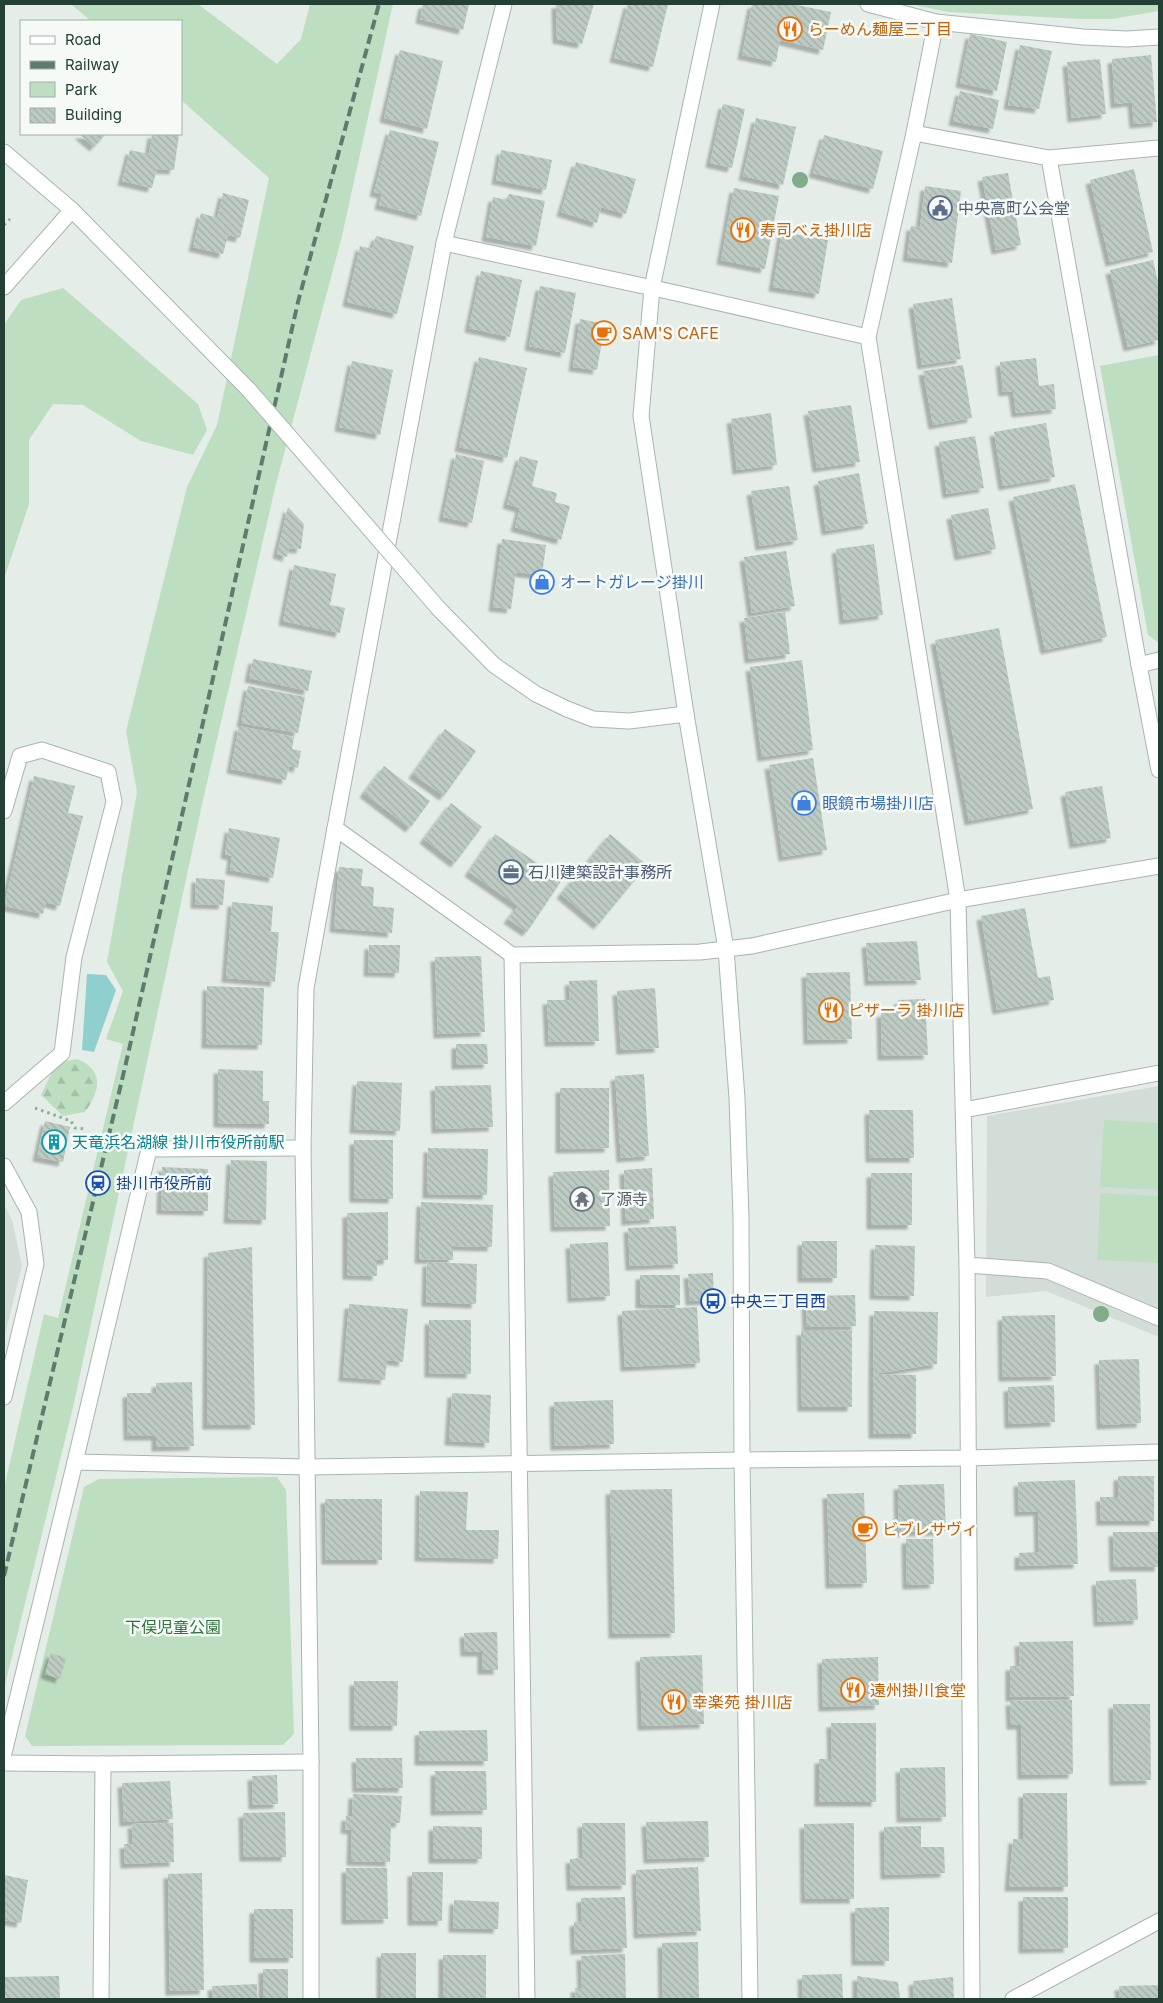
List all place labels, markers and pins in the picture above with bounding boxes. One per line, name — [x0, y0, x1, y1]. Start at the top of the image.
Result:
restaurant icon: らーめん麺屋三丁目 — [777, 16, 803, 42]
place label: らーめん麺屋三丁目 — [808, 19, 952, 39]
public building icon: 中央高町公会堂 — [927, 195, 953, 221]
place label: 中央高町公会堂 — [958, 198, 1070, 218]
restaurant icon: 寿司べえ掛川店 — [730, 217, 756, 243]
place label: 寿司べえ掛川店 — [760, 220, 872, 240]
cafe icon: SAM'S CAFE — [591, 320, 617, 346]
place label: SAM'S CAFE — [622, 323, 719, 343]
shop icon: オートガレージ掛川 — [529, 569, 555, 595]
place label: オートガレージ掛川 — [560, 572, 704, 592]
shop icon: 眼鏡市場掛川店 — [791, 790, 817, 816]
place label: 眼鏡市場掛川店 — [822, 793, 934, 813]
office icon: 石川建築設計事務所 — [498, 859, 524, 885]
place label: 石川建築設計事務所 — [528, 862, 672, 882]
restaurant icon: ピザーラ 掛川店 — [818, 997, 844, 1023]
place label: ピザーラ 掛川店 — [848, 1000, 965, 1020]
building icon: 天竜浜名湖線 掛川市役所前駅 — [41, 1129, 67, 1155]
place label: 天竜浜名湖線 掛川市役所前駅 — [72, 1132, 285, 1152]
station icon: 掛川市役所前 — [85, 1170, 111, 1196]
place label: 掛川市役所前 — [116, 1173, 212, 1193]
temple icon: 了源寺 — [569, 1186, 595, 1212]
place label: 了源寺 — [600, 1189, 648, 1209]
bus stop icon: 中央三丁目西 — [700, 1288, 726, 1314]
place label: 中央三丁目西 — [730, 1291, 826, 1311]
cafe icon: ビブレサヴィ — [852, 1516, 878, 1542]
place label: ビブレサヴィ — [882, 1519, 978, 1539]
restaurant icon: 遠州掛川食堂 — [840, 1677, 866, 1703]
place label: 遠州掛川食堂 — [870, 1680, 966, 1700]
restaurant icon: 幸楽苑 掛川店 — [661, 1689, 687, 1715]
place label: 幸楽苑 掛川店 — [692, 1692, 793, 1712]

